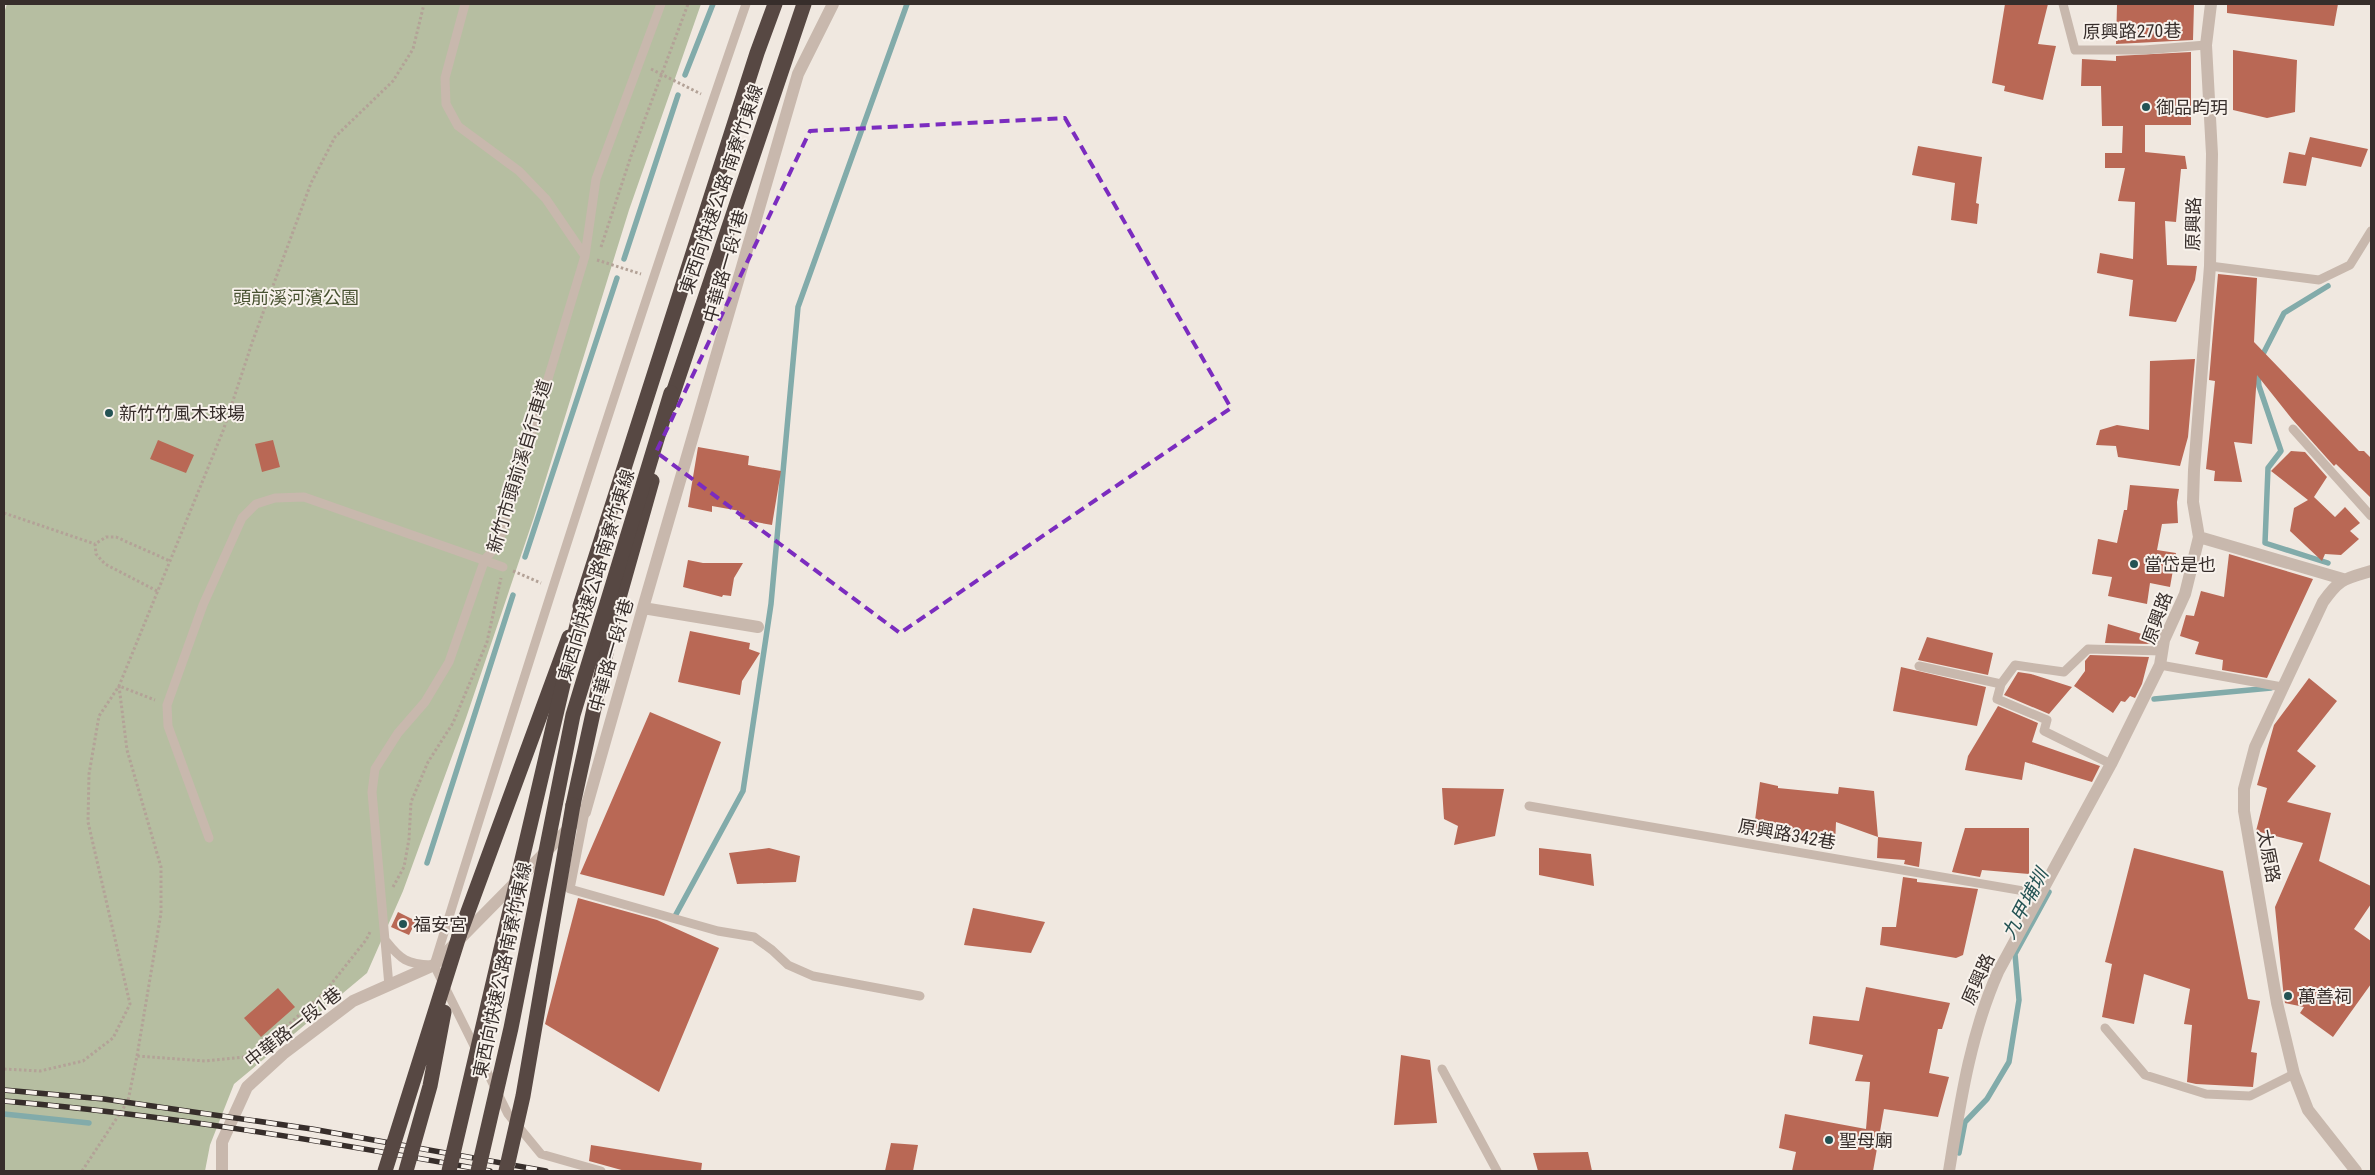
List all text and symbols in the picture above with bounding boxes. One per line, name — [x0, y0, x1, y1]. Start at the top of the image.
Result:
street label: 原興路270巷 — [2082, 20, 2182, 42]
street label: 東西向快速公路 南寮竹東線 — [675, 82, 767, 296]
place label: 御品昀玥 — [2156, 97, 2228, 118]
marker: 御品昀玥 — [2140, 101, 2152, 113]
street label: 原興路 — [2182, 197, 2204, 251]
street label: 中華路一段1巷 — [699, 207, 751, 325]
park label: 頭前溪河濱公園 — [233, 287, 359, 308]
street label: 新竹市頭前溪自行車道 — [483, 377, 555, 555]
place label: 新竹竹風木球場 — [119, 403, 245, 424]
marker: 新竹竹風木球場 — [103, 407, 115, 419]
street label: 東西向快速公路 南寮竹東線 — [554, 467, 638, 683]
place label: 當岱是也 — [2144, 554, 2216, 575]
marker: 當岱是也 — [2128, 558, 2140, 570]
street label: 原興路 — [2138, 589, 2176, 647]
street label: 中華路一段1巷 — [585, 596, 637, 714]
street label: 原興路342巷 — [1737, 815, 1837, 853]
street label: 太原路 — [2254, 827, 2284, 885]
street label: 東西向快速公路 南寮竹東線 — [469, 860, 535, 1080]
water label: 九甲埔圳 — [1997, 862, 2054, 943]
place label: 福安宮 — [413, 914, 467, 935]
marker: 福安宮 — [397, 918, 409, 930]
street label: 原興路 — [1957, 950, 1999, 1008]
street label: 中華路一段1巷 — [240, 983, 346, 1071]
place label: 萬善祠 — [2298, 986, 2352, 1007]
marker: 萬善祠 — [2282, 990, 2294, 1002]
place label: 聖母廟 — [1839, 1130, 1893, 1151]
marker: 聖母廟 — [1823, 1134, 1835, 1146]

